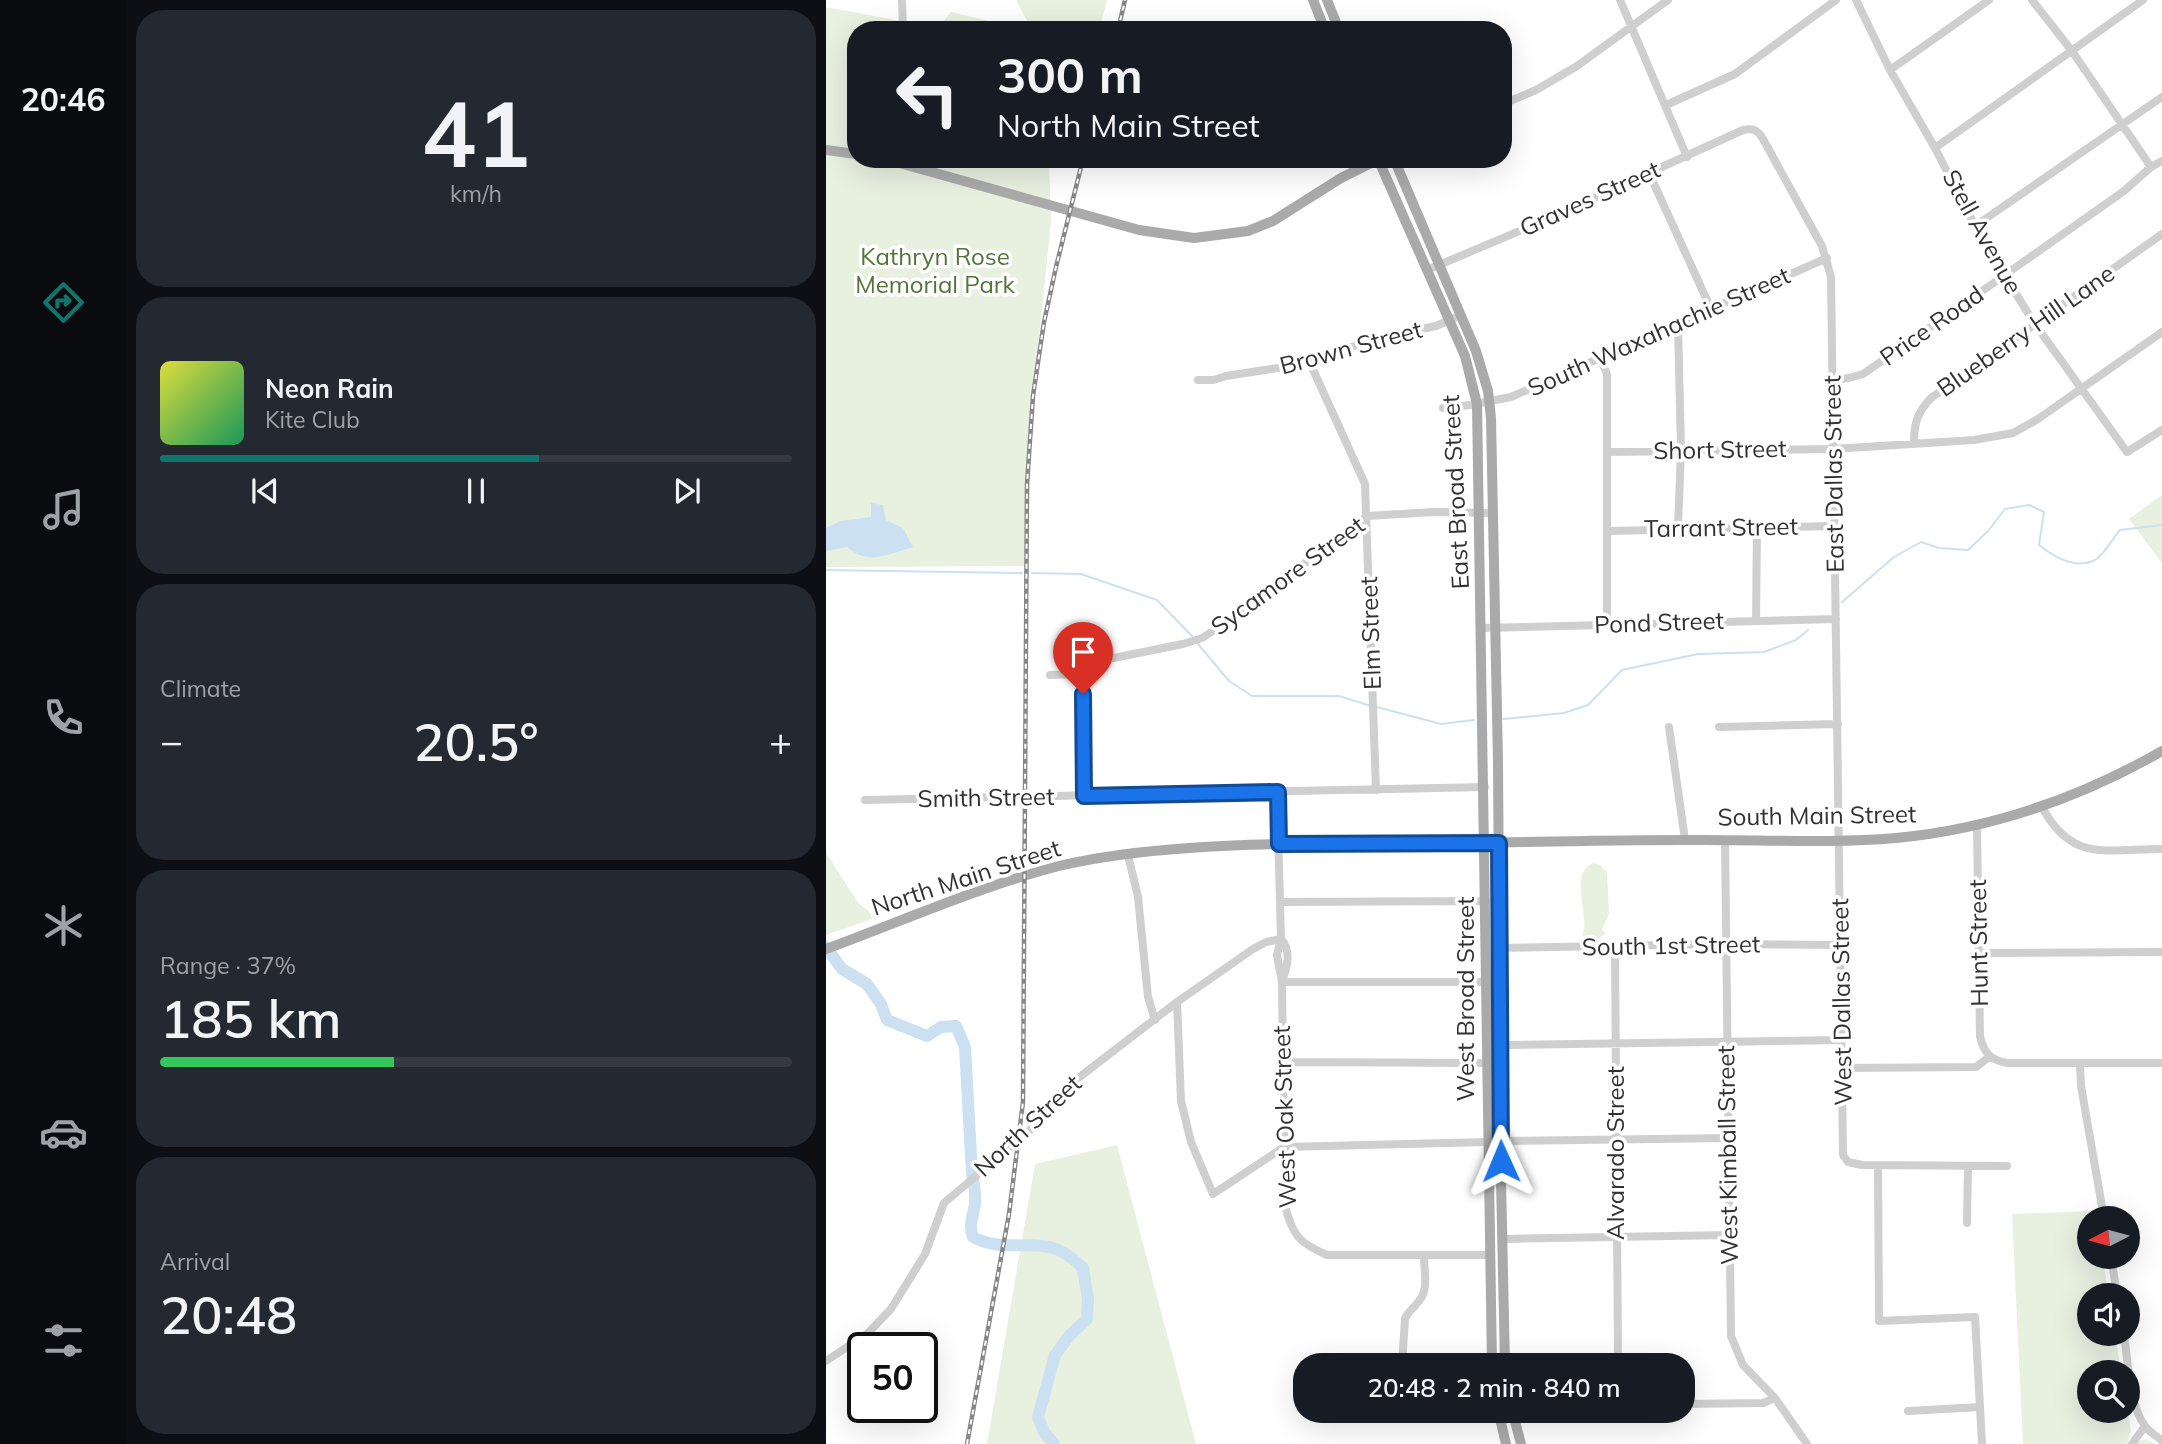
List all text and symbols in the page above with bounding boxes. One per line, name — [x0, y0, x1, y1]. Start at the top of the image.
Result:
text: 300 m — [997, 44, 1143, 105]
icon: left — [882, 49, 973, 140]
text: 41 — [421, 76, 531, 190]
text: 20:46 — [21, 79, 105, 119]
text: North Main Street — [997, 105, 1260, 145]
street label: Graves Street — [1515, 154, 1664, 242]
street label: Stell Avenue — [1936, 164, 2029, 299]
text: km/h — [450, 179, 502, 208]
park label: Kathryn Rose Memorial Park — [855, 241, 1016, 299]
street label: Blueberry Hill Lane — [1931, 258, 2120, 403]
street label: South Waxahachie Street — [1523, 260, 1794, 403]
icon: directions — [39, 278, 88, 327]
street label: Price Road — [1874, 279, 1989, 372]
street label: Brown Street — [1276, 314, 1425, 380]
text: Neon Rain — [265, 372, 394, 405]
street label: East Dallas Street — [1816, 375, 1850, 573]
street label: East Broad Street — [1435, 394, 1475, 590]
text: Kite Club — [265, 405, 360, 434]
street label: Short Street — [1653, 433, 1787, 465]
icon: previous — [246, 472, 284, 510]
icon: pause — [457, 472, 495, 510]
icon: next — [668, 472, 706, 510]
icon: music — [39, 485, 88, 534]
street label: Sycamore Street — [1205, 509, 1370, 641]
street label: Tarrant Street — [1644, 511, 1798, 543]
street label: Elm Street — [1353, 576, 1387, 690]
street label: Pond Street — [1594, 605, 1724, 639]
pin — [1053, 622, 1113, 694]
icon: arrive — [1064, 633, 1102, 671]
text: Climate — [160, 674, 241, 703]
icon: phone — [39, 693, 88, 742]
text: 20.5° — [413, 709, 539, 774]
text: − — [160, 717, 183, 765]
text: + — [769, 717, 792, 765]
street label: Smith Street — [917, 781, 1055, 813]
street label: South Main Street — [1717, 798, 1917, 832]
street label: North Main Street — [867, 832, 1064, 922]
street label: Hunt Street — [1962, 879, 1994, 1007]
street label: West Broad Street — [1450, 897, 1480, 1101]
street label: West Dallas Street — [1824, 898, 1858, 1106]
icon: climate — [39, 901, 88, 950]
street label: South 1st Street — [1582, 928, 1760, 962]
text: Range · 37% — [160, 951, 296, 980]
text: 185 km — [160, 986, 341, 1051]
street label: West Oak Street — [1266, 1025, 1302, 1209]
street label: West Kimball Street — [1710, 1045, 1744, 1265]
street label: Alvarado Street — [1600, 1066, 1630, 1240]
street label: North Street — [967, 1068, 1087, 1183]
icon: car — [39, 1108, 88, 1157]
position arrow — [1464, 1124, 1538, 1198]
north arrow — [2077, 1206, 2140, 1269]
map controls — [2077, 1206, 2140, 1423]
text: Arrival — [160, 1247, 230, 1276]
text: 20:48 — [160, 1282, 297, 1347]
button: sound — [2077, 1283, 2140, 1346]
icon: filters — [39, 1316, 88, 1365]
speed limit sign: 50 — [847, 1332, 938, 1423]
button: search — [2077, 1360, 2140, 1423]
text: 20:48 · 2 min · 840 m — [1367, 1371, 1621, 1404]

